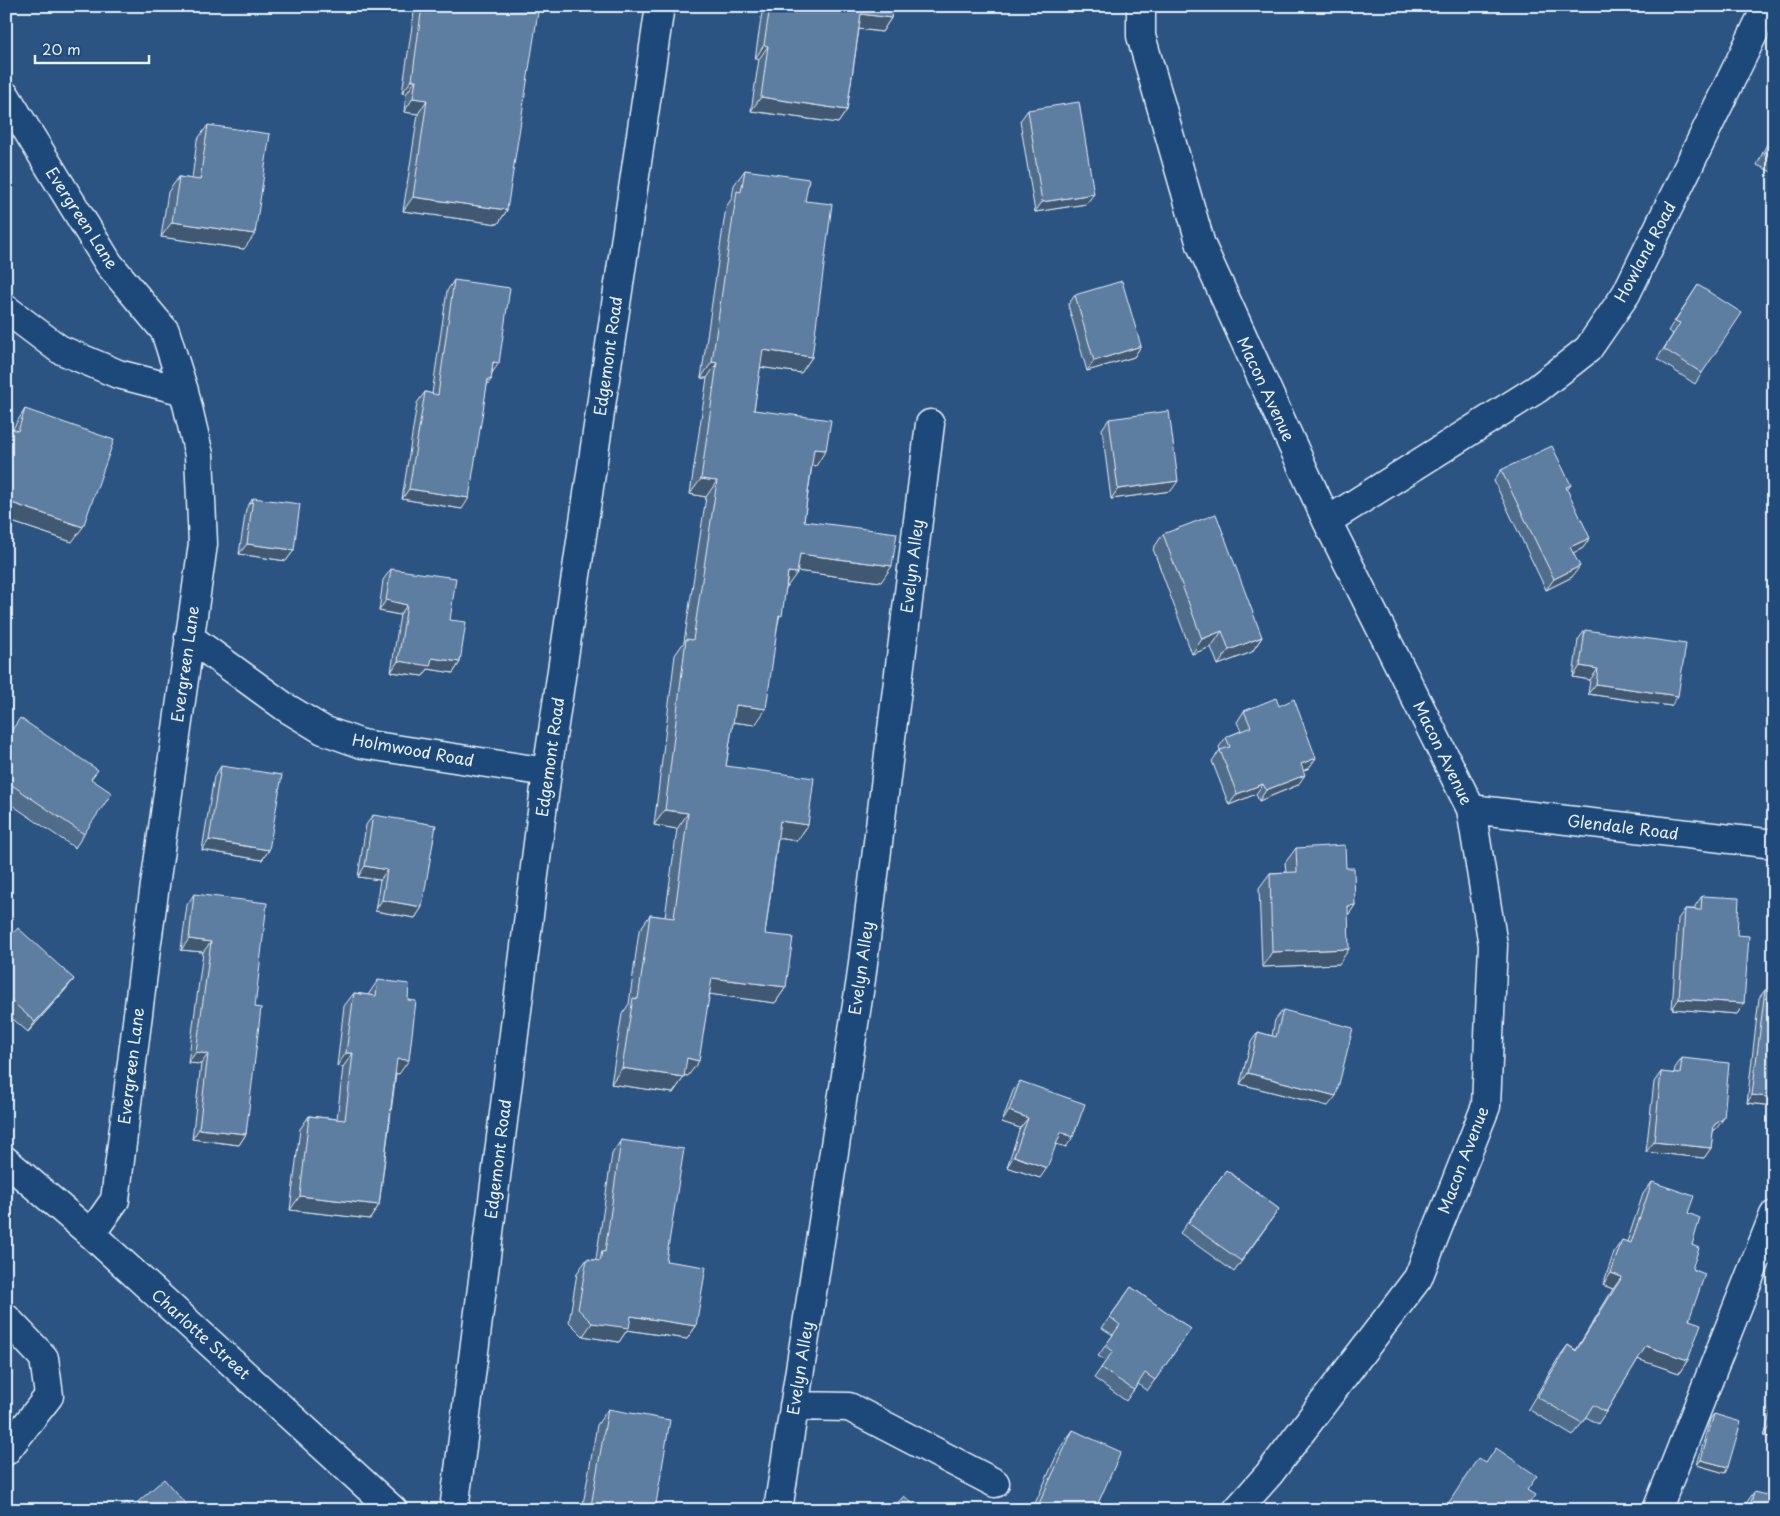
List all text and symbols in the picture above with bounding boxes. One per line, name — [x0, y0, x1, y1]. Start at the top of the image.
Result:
scale bar — [35, 32, 149, 64]
text: 20 m — [42, 37, 81, 60]
street label: Evergreen Lane — [41, 162, 125, 273]
street label: Howland Road — [1607, 197, 1681, 306]
street label: Edgemont Road — [587, 295, 627, 417]
street label: Macon Avenue — [1232, 332, 1302, 445]
street label: Evelyn Alley — [893, 517, 929, 614]
street label: Evergreen Lane — [164, 604, 204, 724]
street label: Edgemont Road — [529, 696, 569, 818]
street label: Macon Avenue — [1408, 697, 1480, 809]
street label: Holmwood Road — [350, 726, 476, 772]
street label: Glendale Road — [1566, 807, 1680, 845]
street label: Evelyn Alley — [842, 919, 878, 1016]
street label: Evergreen Lane — [111, 1006, 149, 1126]
street label: Edgemont Road — [478, 1098, 516, 1220]
street label: Macon Avenue — [1431, 1102, 1494, 1217]
street label: Charlotte Street — [147, 1282, 257, 1385]
street label: Evelyn Alley — [780, 1319, 818, 1416]

